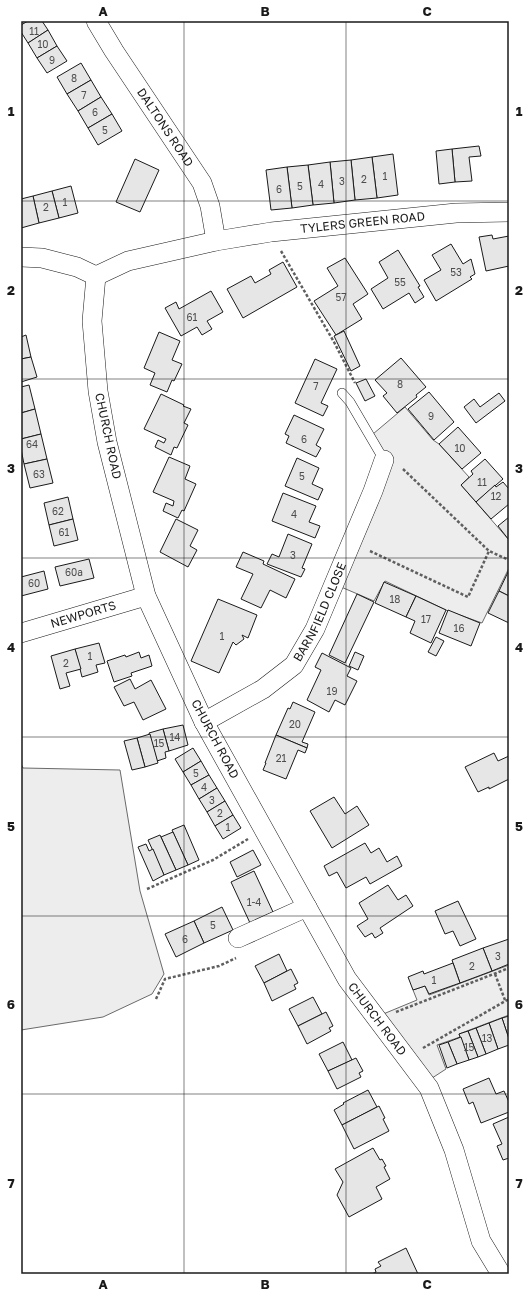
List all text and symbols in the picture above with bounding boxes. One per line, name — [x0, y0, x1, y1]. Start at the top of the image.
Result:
text: A — [98, 3, 108, 19]
text: B — [260, 3, 270, 19]
text: C — [422, 3, 432, 19]
house number: 11 — [29, 25, 39, 37]
house number: 10 — [37, 38, 49, 50]
house number: 9 — [49, 54, 55, 66]
house number: 8 — [71, 72, 77, 84]
street label: DALTONS ROAD — [134, 85, 197, 169]
house number: 7 — [81, 89, 87, 101]
text: 1 — [8, 103, 15, 119]
text: 1 — [516, 103, 523, 119]
house number: 6 — [92, 106, 98, 118]
house number: 5 — [102, 124, 108, 136]
house number: 1 — [383, 170, 388, 182]
house number: 2 — [361, 173, 367, 185]
house number: 3 — [339, 175, 345, 187]
house number: 4 — [318, 178, 324, 190]
house number: 5 — [297, 180, 303, 192]
house number: 6 — [276, 183, 282, 195]
house number: 1 — [63, 196, 68, 208]
house number: 2 — [43, 201, 49, 213]
street label: TYLERS GREEN ROAD — [299, 208, 426, 236]
house number: 53 — [450, 266, 462, 278]
house number: 55 — [394, 276, 406, 288]
text: 2 — [7, 282, 15, 298]
text: 2 — [515, 282, 523, 298]
house number: 57 — [335, 291, 347, 303]
house number: 61 — [187, 311, 198, 323]
house number: 8 — [397, 378, 403, 390]
house number: 7 — [313, 380, 319, 392]
street label: CHURCH ROAD — [92, 391, 125, 480]
house number: 9 — [428, 410, 434, 422]
house number: 6 — [301, 433, 307, 445]
house number: 64 — [26, 438, 38, 450]
house number: 10 — [454, 442, 466, 454]
text: 3 — [7, 460, 15, 476]
text: 3 — [515, 460, 523, 476]
house number: 63 — [33, 468, 45, 480]
house number: 5 — [299, 470, 305, 482]
house number: 11 — [477, 476, 487, 488]
house number: 12 — [491, 490, 502, 502]
house number: 62 — [52, 505, 64, 517]
house number: 4 — [291, 508, 297, 520]
house number: 61 — [59, 526, 70, 538]
house number: 3 — [290, 549, 296, 561]
street label: BARNFIELD CLOSE — [290, 560, 349, 664]
house number: 60a — [65, 566, 83, 578]
house number: 60 — [28, 577, 40, 589]
house number: 18 — [390, 593, 400, 605]
street label: NEWPORTS — [49, 597, 118, 631]
house number: 17 — [421, 613, 431, 625]
house number: 16 — [454, 622, 464, 634]
house number: 1 — [220, 630, 225, 642]
text: 4 — [7, 639, 15, 655]
text: 4 — [515, 639, 523, 655]
house number: 1 — [88, 650, 93, 662]
house number: 2 — [63, 657, 69, 669]
house number: 19 — [327, 685, 337, 697]
street label: CHURCH ROAD — [188, 697, 243, 781]
house number: 20 — [289, 718, 301, 730]
house number: 14 — [170, 731, 180, 743]
house number: 15 — [154, 737, 165, 749]
house number: 21 — [276, 752, 286, 764]
house number: 5 — [193, 767, 199, 779]
house number: 4 — [201, 781, 207, 793]
house number: 3 — [209, 794, 215, 806]
house number: 2 — [217, 807, 223, 819]
text: 5 — [7, 818, 15, 834]
text: 5 — [515, 818, 523, 834]
house number: 1 — [226, 821, 231, 833]
house number: 1-4 — [247, 896, 261, 908]
house number: 5 — [210, 919, 216, 931]
house number: 6 — [182, 933, 188, 945]
house number: 3 — [495, 950, 501, 962]
house number: 2 — [469, 960, 475, 972]
house number: 1 — [432, 974, 437, 986]
street label: CHURCH ROAD — [345, 979, 410, 1058]
text: 6 — [7, 996, 15, 1012]
text: 6 — [515, 996, 523, 1012]
house number: 13 — [482, 1032, 492, 1044]
house number: 15 — [464, 1041, 475, 1053]
text: 7 — [7, 1175, 15, 1191]
text: 7 — [515, 1175, 523, 1191]
text: A — [98, 1276, 108, 1292]
text: B — [260, 1276, 270, 1292]
text: C — [422, 1276, 432, 1292]

